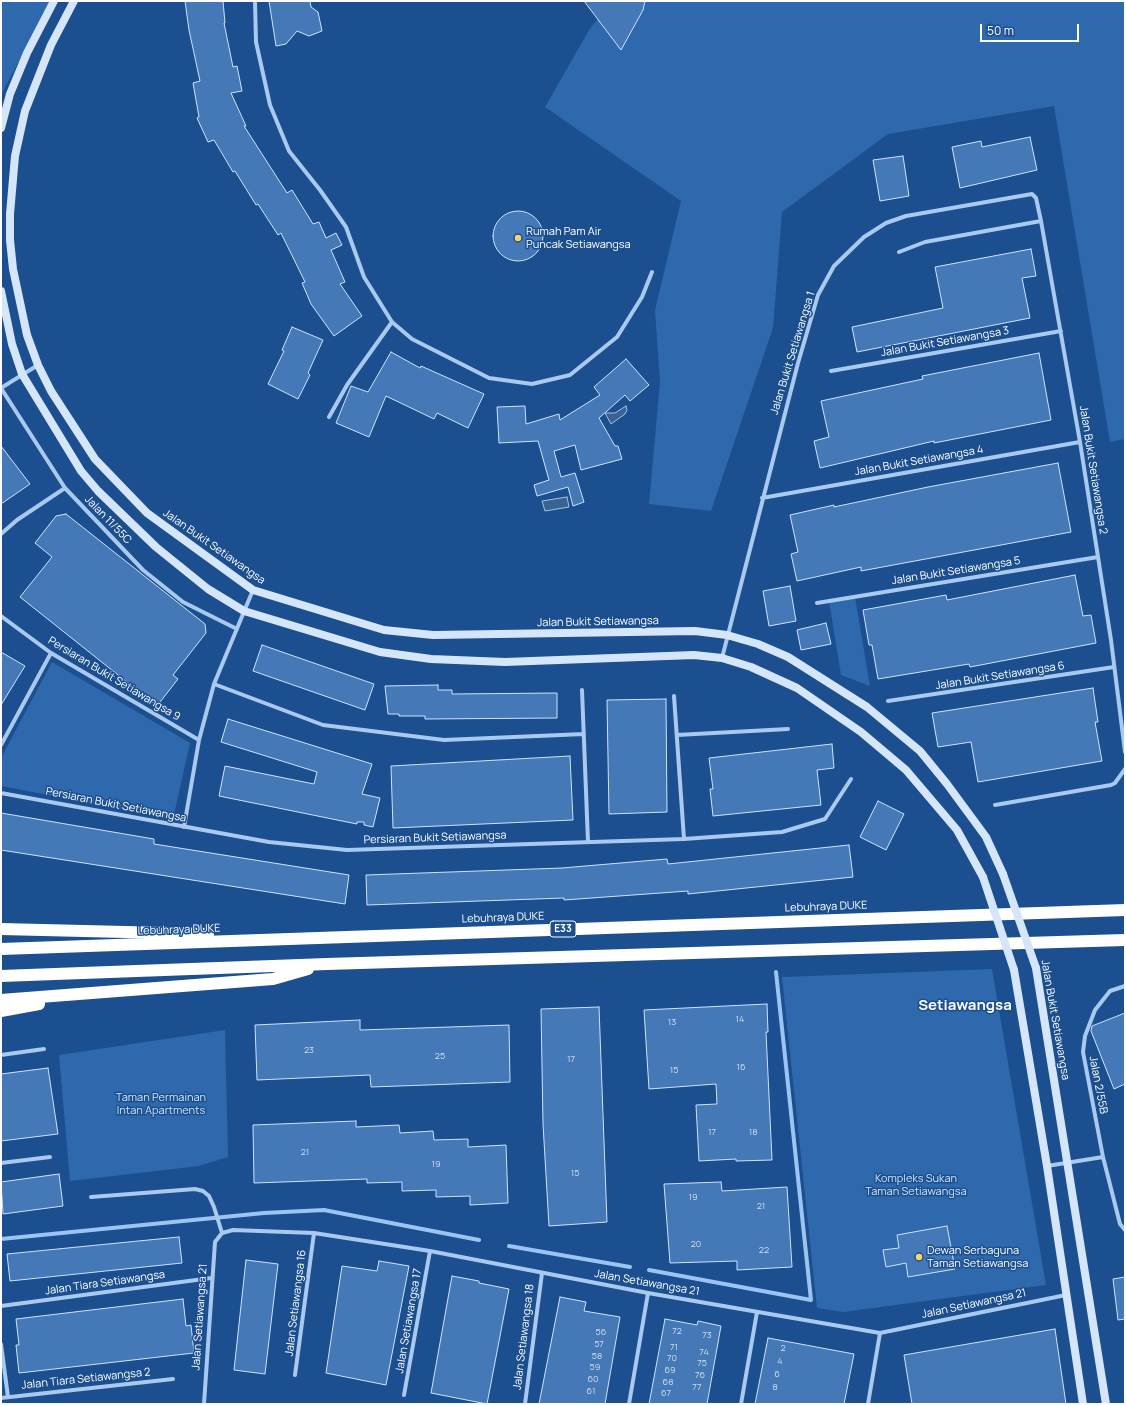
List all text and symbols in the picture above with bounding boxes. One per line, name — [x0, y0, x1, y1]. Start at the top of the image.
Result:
scale bar — [982, 16, 1081, 42]
text: 50 m — [987, 22, 1014, 39]
place label: Rumah Pam Air Puncak Setiawangsa — [526, 225, 631, 251]
marker: Rumah Pam Air Puncak Setiawangsa — [513, 233, 523, 243]
street label: Jalan Bukit Setiawangsa 1 — [768, 290, 818, 416]
street label: Jalan Bukit Setiawangsa 3 — [880, 324, 1010, 360]
street label: Jalan Bukit Setiawangsa 2 — [1076, 405, 1110, 535]
street label: Jalan Bukit Setiawangsa 4 — [854, 443, 984, 479]
street label: Jalan 11/55C — [82, 493, 134, 547]
street label: Jalan Bukit Setiawangsa — [160, 507, 268, 587]
street label: Jalan Bukit Setiawangsa 5 — [891, 554, 1021, 588]
street label: Jalan Bukit Setiawangsa — [537, 614, 659, 630]
street label: Persiaran Bukit Setiawangsa 9 — [45, 634, 183, 724]
street label: Jalan Bukit Setiawangsa 6 — [934, 659, 1066, 693]
street label: Persiaran Bukit Setiawangsa — [45, 785, 187, 825]
street label: Persiaran Bukit Setiawangsa — [363, 829, 507, 847]
street label: Lebuhraya DUKE — [784, 899, 868, 915]
street label: Lebuhraya DUKE — [461, 910, 545, 926]
road number: E33 — [550, 921, 576, 937]
street label: Lebuhraya DUKE — [137, 922, 221, 938]
street label: Jalan Bukit Setiawangsa — [1038, 959, 1072, 1081]
district label: Setiawangsa — [918, 997, 1012, 1015]
house number: 14 — [736, 1014, 744, 1024]
house number: 13 — [668, 1017, 676, 1027]
house number: 23 — [304, 1045, 314, 1055]
house number: 25 — [435, 1051, 445, 1061]
house number: 17 — [567, 1054, 575, 1064]
street label: Jalan 2/55B — [1086, 1055, 1110, 1115]
house number: 16 — [736, 1062, 746, 1072]
house number: 15 — [670, 1065, 678, 1075]
park label: Taman Permainan Intan Apartments — [116, 1091, 206, 1117]
house number: 17 — [708, 1127, 716, 1137]
house number: 18 — [749, 1127, 757, 1137]
house number: 21 — [301, 1147, 309, 1157]
house number: 19 — [431, 1159, 441, 1169]
house number: 15 — [571, 1168, 579, 1178]
park label: Kompleks Sukan Taman Setiawangsa — [865, 1172, 967, 1198]
house number: 19 — [688, 1192, 698, 1202]
house number: 21 — [757, 1201, 765, 1211]
house number: 20 — [691, 1239, 701, 1249]
place label: Dewan Serbaguna Taman Setiawangsa — [927, 1244, 1028, 1270]
house number: 22 — [759, 1245, 769, 1255]
street label: Jalan Setiawangsa 16 — [283, 1249, 309, 1357]
marker: Dewan Serbaguna Taman Setiawangsa — [914, 1252, 924, 1262]
street label: Jalan Setiawangsa 21 — [190, 1263, 210, 1371]
street label: Jalan Setiawangsa 21 — [593, 1267, 701, 1299]
street label: Jalan Tiara Setiawangsa — [44, 1268, 166, 1298]
street label: Jalan Setiawangsa 17 — [393, 1268, 425, 1374]
street label: Jalan Setiawangsa 18 — [511, 1283, 537, 1391]
street label: Jalan Setiawangsa 21 — [920, 1286, 1028, 1322]
house number: 72 — [672, 1326, 682, 1336]
house number: 56 — [596, 1327, 606, 1337]
house number: 73 — [702, 1330, 712, 1340]
house number: 57 — [594, 1339, 604, 1349]
house number: 71 — [670, 1342, 678, 1352]
house number: 2 — [780, 1343, 786, 1353]
house number: 74 — [699, 1347, 709, 1357]
house number: 58 — [592, 1351, 602, 1361]
house number: 70 — [667, 1353, 677, 1363]
house number: 4 — [777, 1356, 783, 1366]
house number: 75 — [697, 1358, 707, 1368]
house number: 59 — [590, 1362, 600, 1372]
house number: 69 — [664, 1365, 676, 1375]
street label: Jalan Tiara Setiawangsa 2 — [21, 1366, 151, 1392]
house number: 6 — [774, 1369, 780, 1379]
house number: 76 — [695, 1370, 705, 1380]
house number: 60 — [587, 1374, 599, 1384]
house number: 68 — [663, 1377, 673, 1387]
house number: 77 — [692, 1382, 702, 1392]
house number: 8 — [772, 1382, 778, 1392]
house number: 61 — [587, 1386, 595, 1396]
house number: 67 — [661, 1388, 671, 1398]

